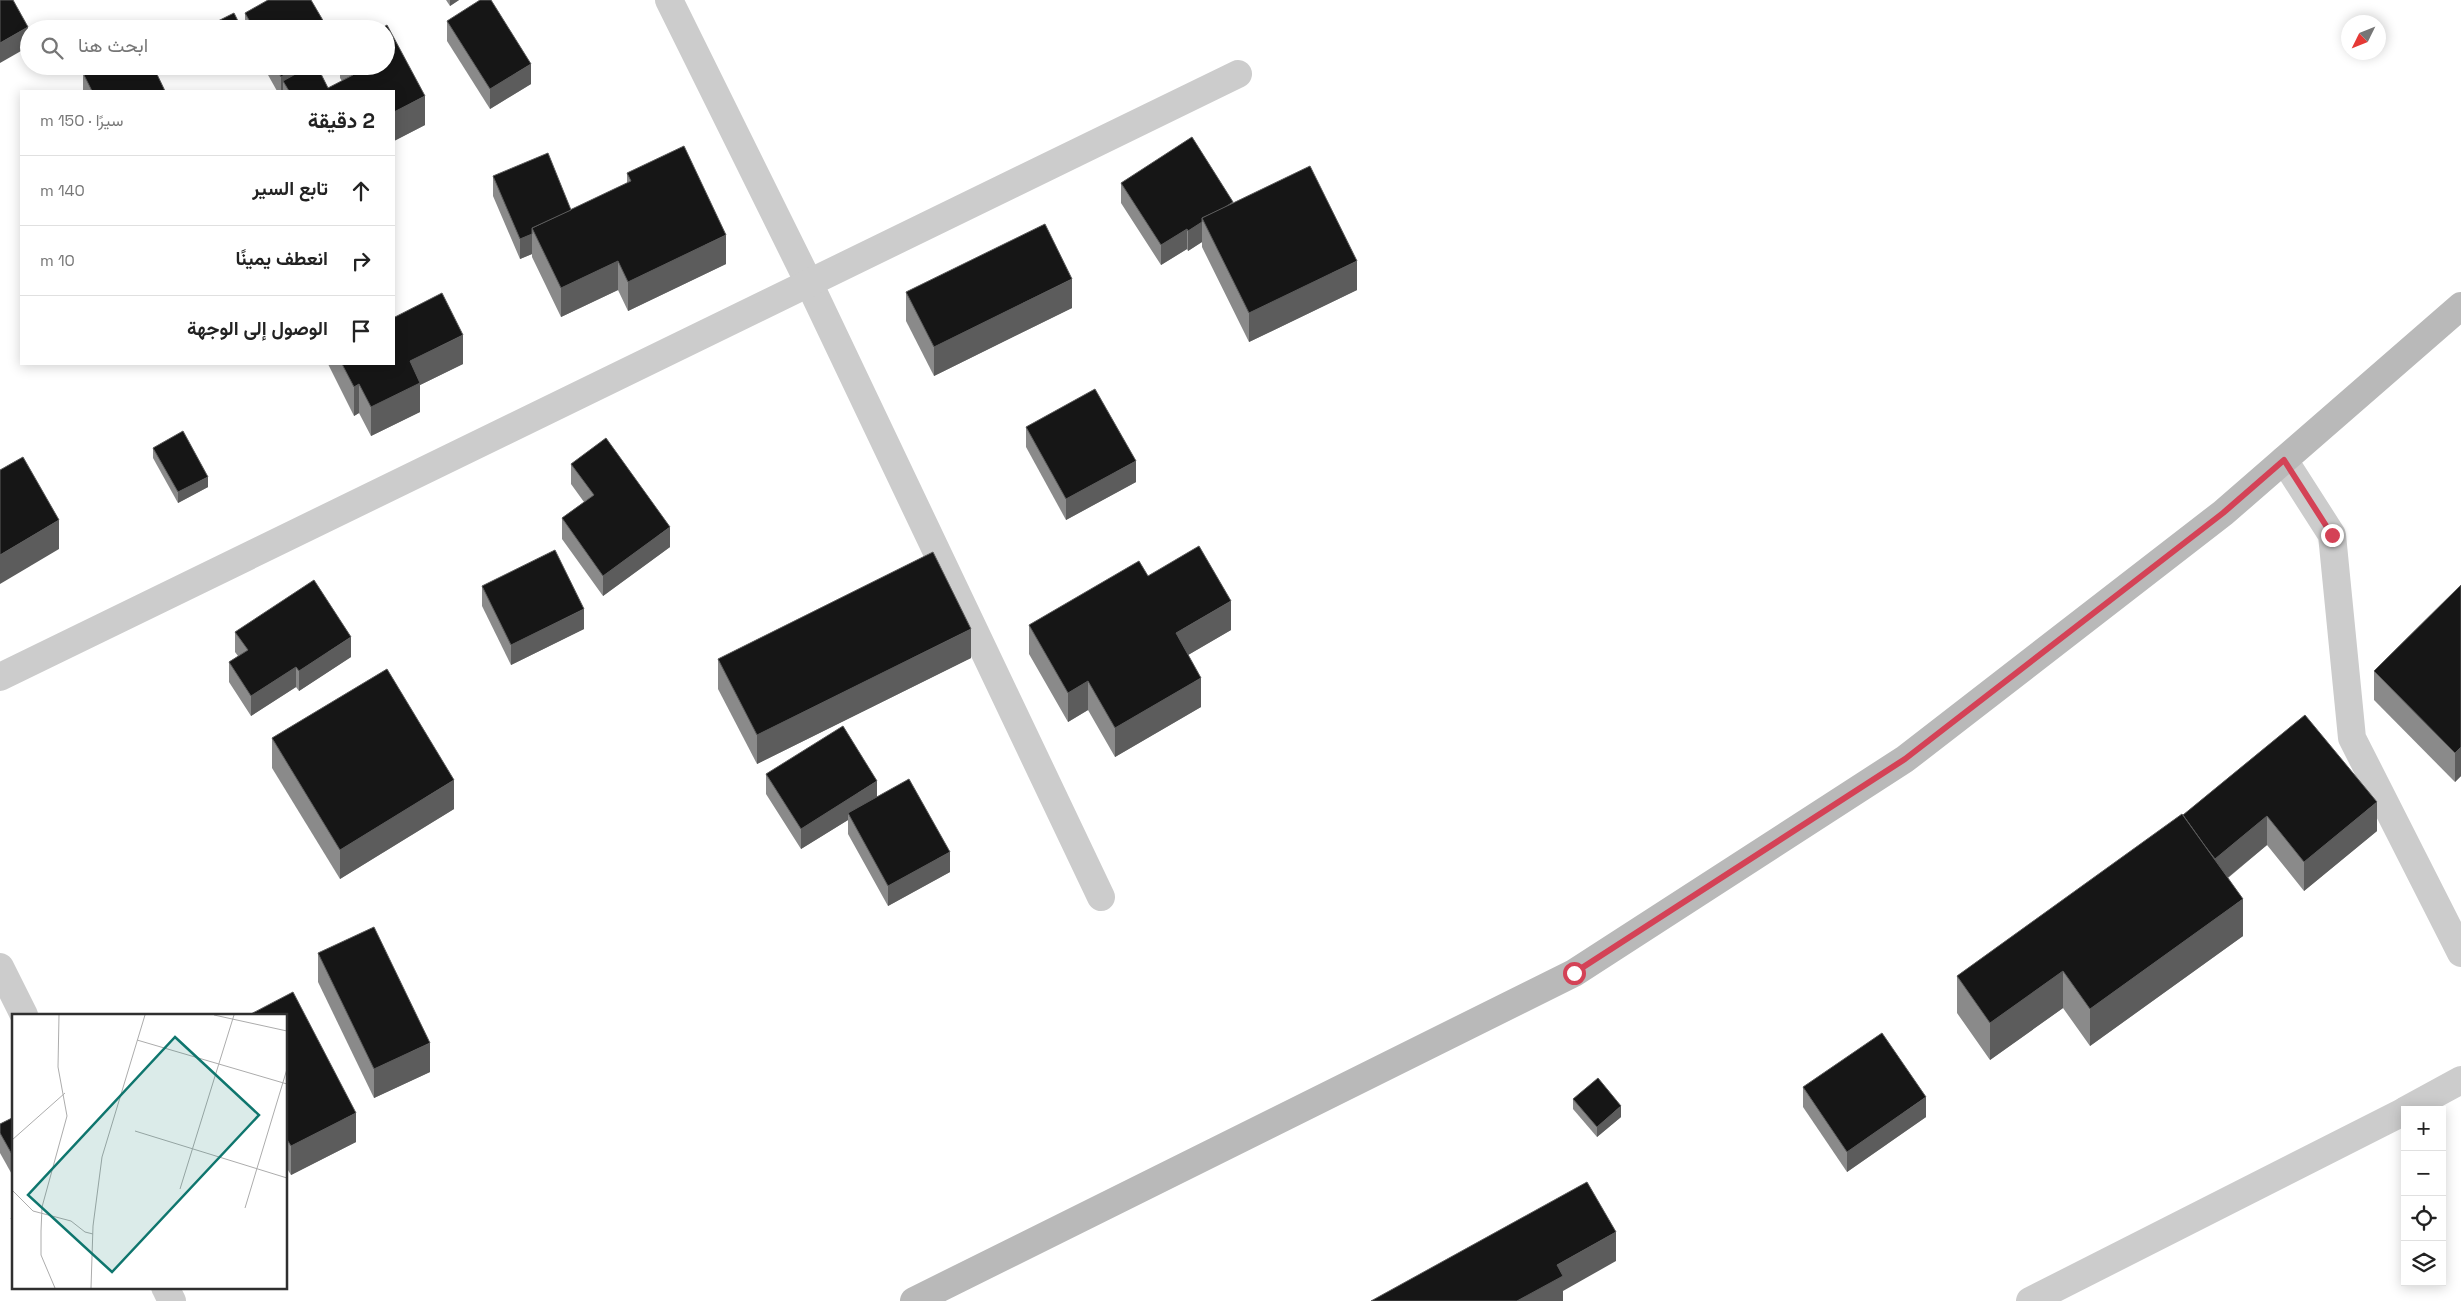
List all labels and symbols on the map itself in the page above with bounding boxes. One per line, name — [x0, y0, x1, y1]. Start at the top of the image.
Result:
north arrow — [2341, 15, 2386, 60]
route end — [2321, 524, 2344, 547]
route start — [1563, 962, 1586, 985]
inset map — [12, 1014, 288, 1288]

